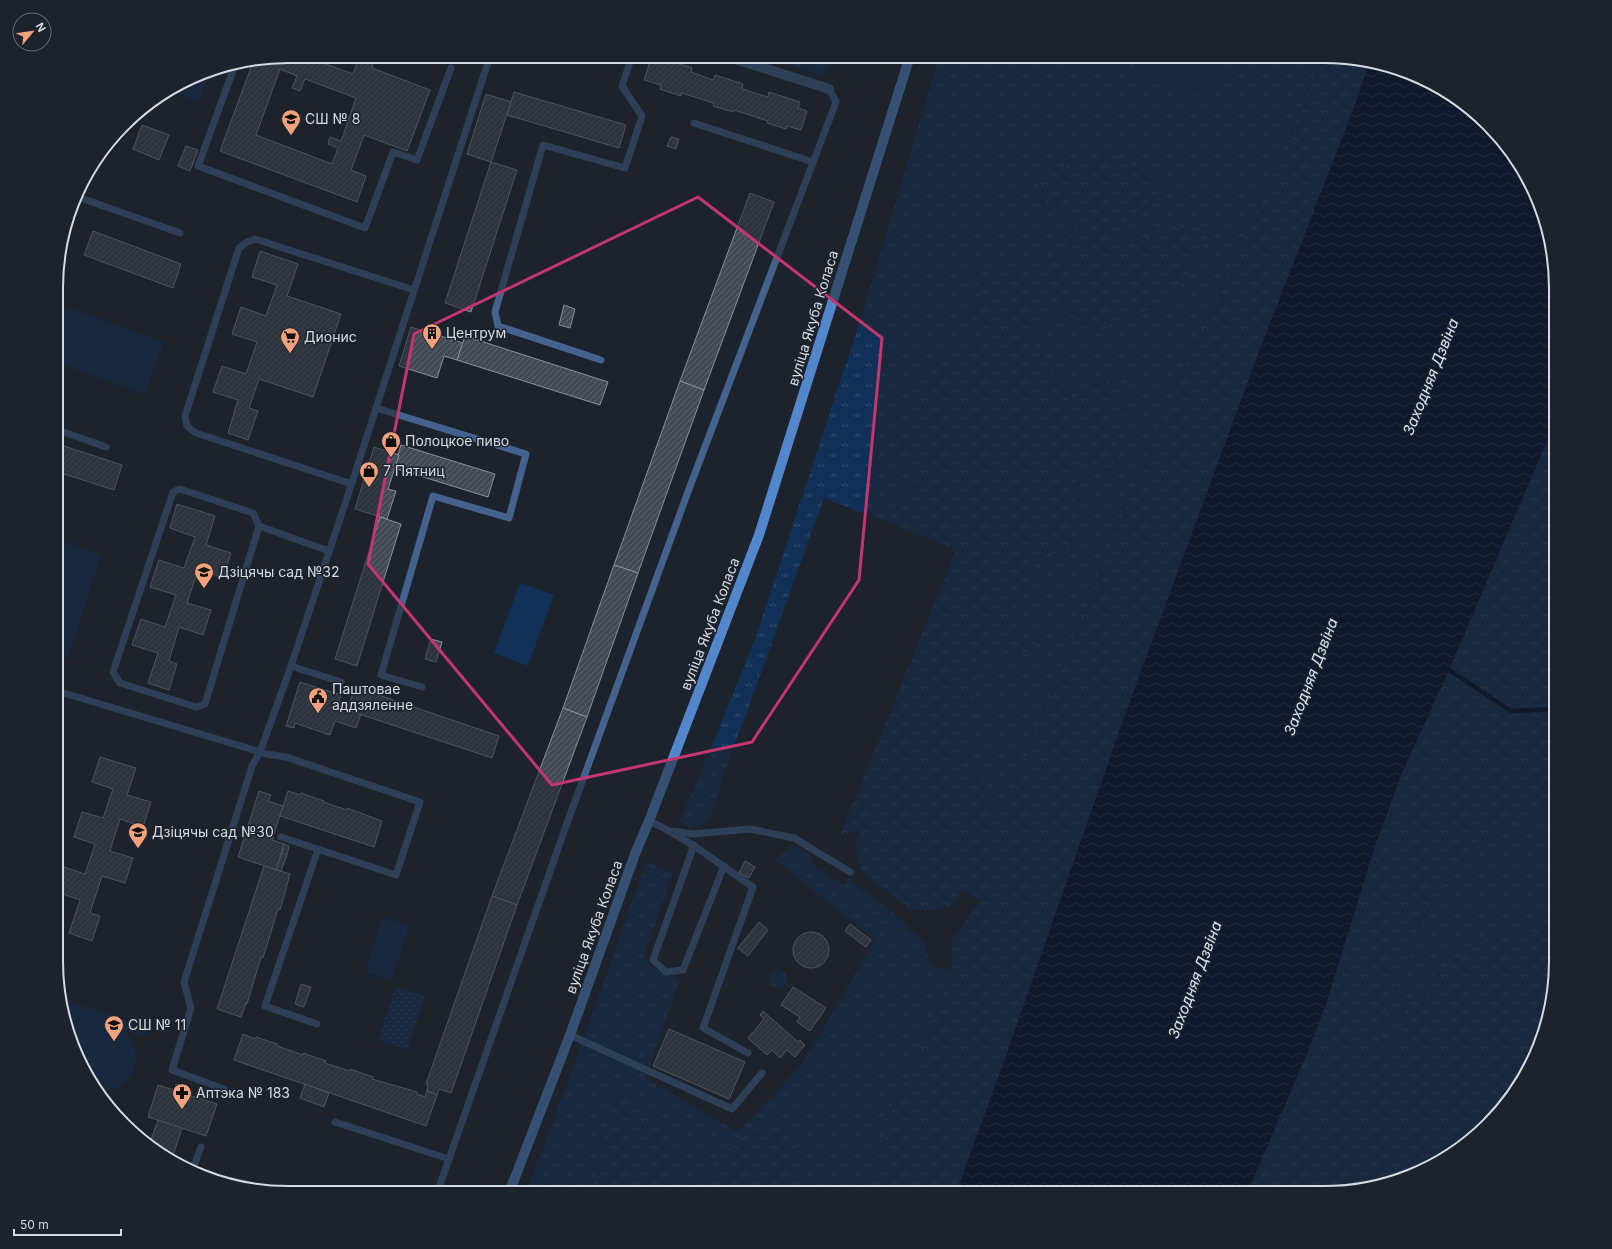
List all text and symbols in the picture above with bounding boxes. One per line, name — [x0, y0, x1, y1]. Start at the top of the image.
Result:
north arrow — [12, 12, 52, 52]
text: N — [33, 20, 49, 34]
school or university icon: СШ № 8 — [280, 108, 302, 136]
place label: СШ № 8 — [305, 110, 360, 127]
street label: вуліца Якуба Коласа — [784, 248, 841, 388]
water label: Заходняя Дзвіна — [1398, 316, 1463, 438]
building icon: Центрум — [421, 322, 443, 350]
place label: Центрум — [446, 324, 506, 341]
supermarket icon: Дионис — [279, 326, 301, 354]
place label: Дионис — [304, 328, 357, 345]
shop icon: Полоцкое пиво — [380, 430, 402, 458]
place label: Полоцкое пиво — [405, 432, 509, 449]
shop icon: 7 Пятниц — [358, 460, 380, 488]
place label: 7 Пятниц — [383, 462, 445, 479]
street label: вуліца Якуба Коласа — [676, 555, 743, 692]
school or university icon: Дзіцячы сад №32 — [193, 561, 215, 589]
place label: Дзіцячы сад №32 — [218, 563, 339, 580]
water label: Заходняя Дзвіна — [1279, 615, 1342, 738]
place label: Паштовае аддзяленне — [332, 680, 413, 713]
public building icon: Паштовае аддзяленне — [307, 686, 329, 714]
school or university icon: Дзіцячы сад №30 — [127, 821, 149, 849]
place label: Дзіцячы сад №30 — [152, 823, 274, 840]
street label: вуліца Якуба Коласа — [562, 858, 626, 996]
water label: Заходняя Дзвіна — [1163, 918, 1226, 1041]
school or university icon: СШ № 11 — [103, 1014, 125, 1042]
place label: СШ № 11 — [128, 1016, 186, 1033]
pharmacy icon: Аптэка № 183 — [171, 1082, 193, 1110]
place label: Аптэка № 183 — [196, 1084, 290, 1101]
scale bar — [14, 1211, 121, 1237]
text: 50 m — [20, 1217, 49, 1232]

